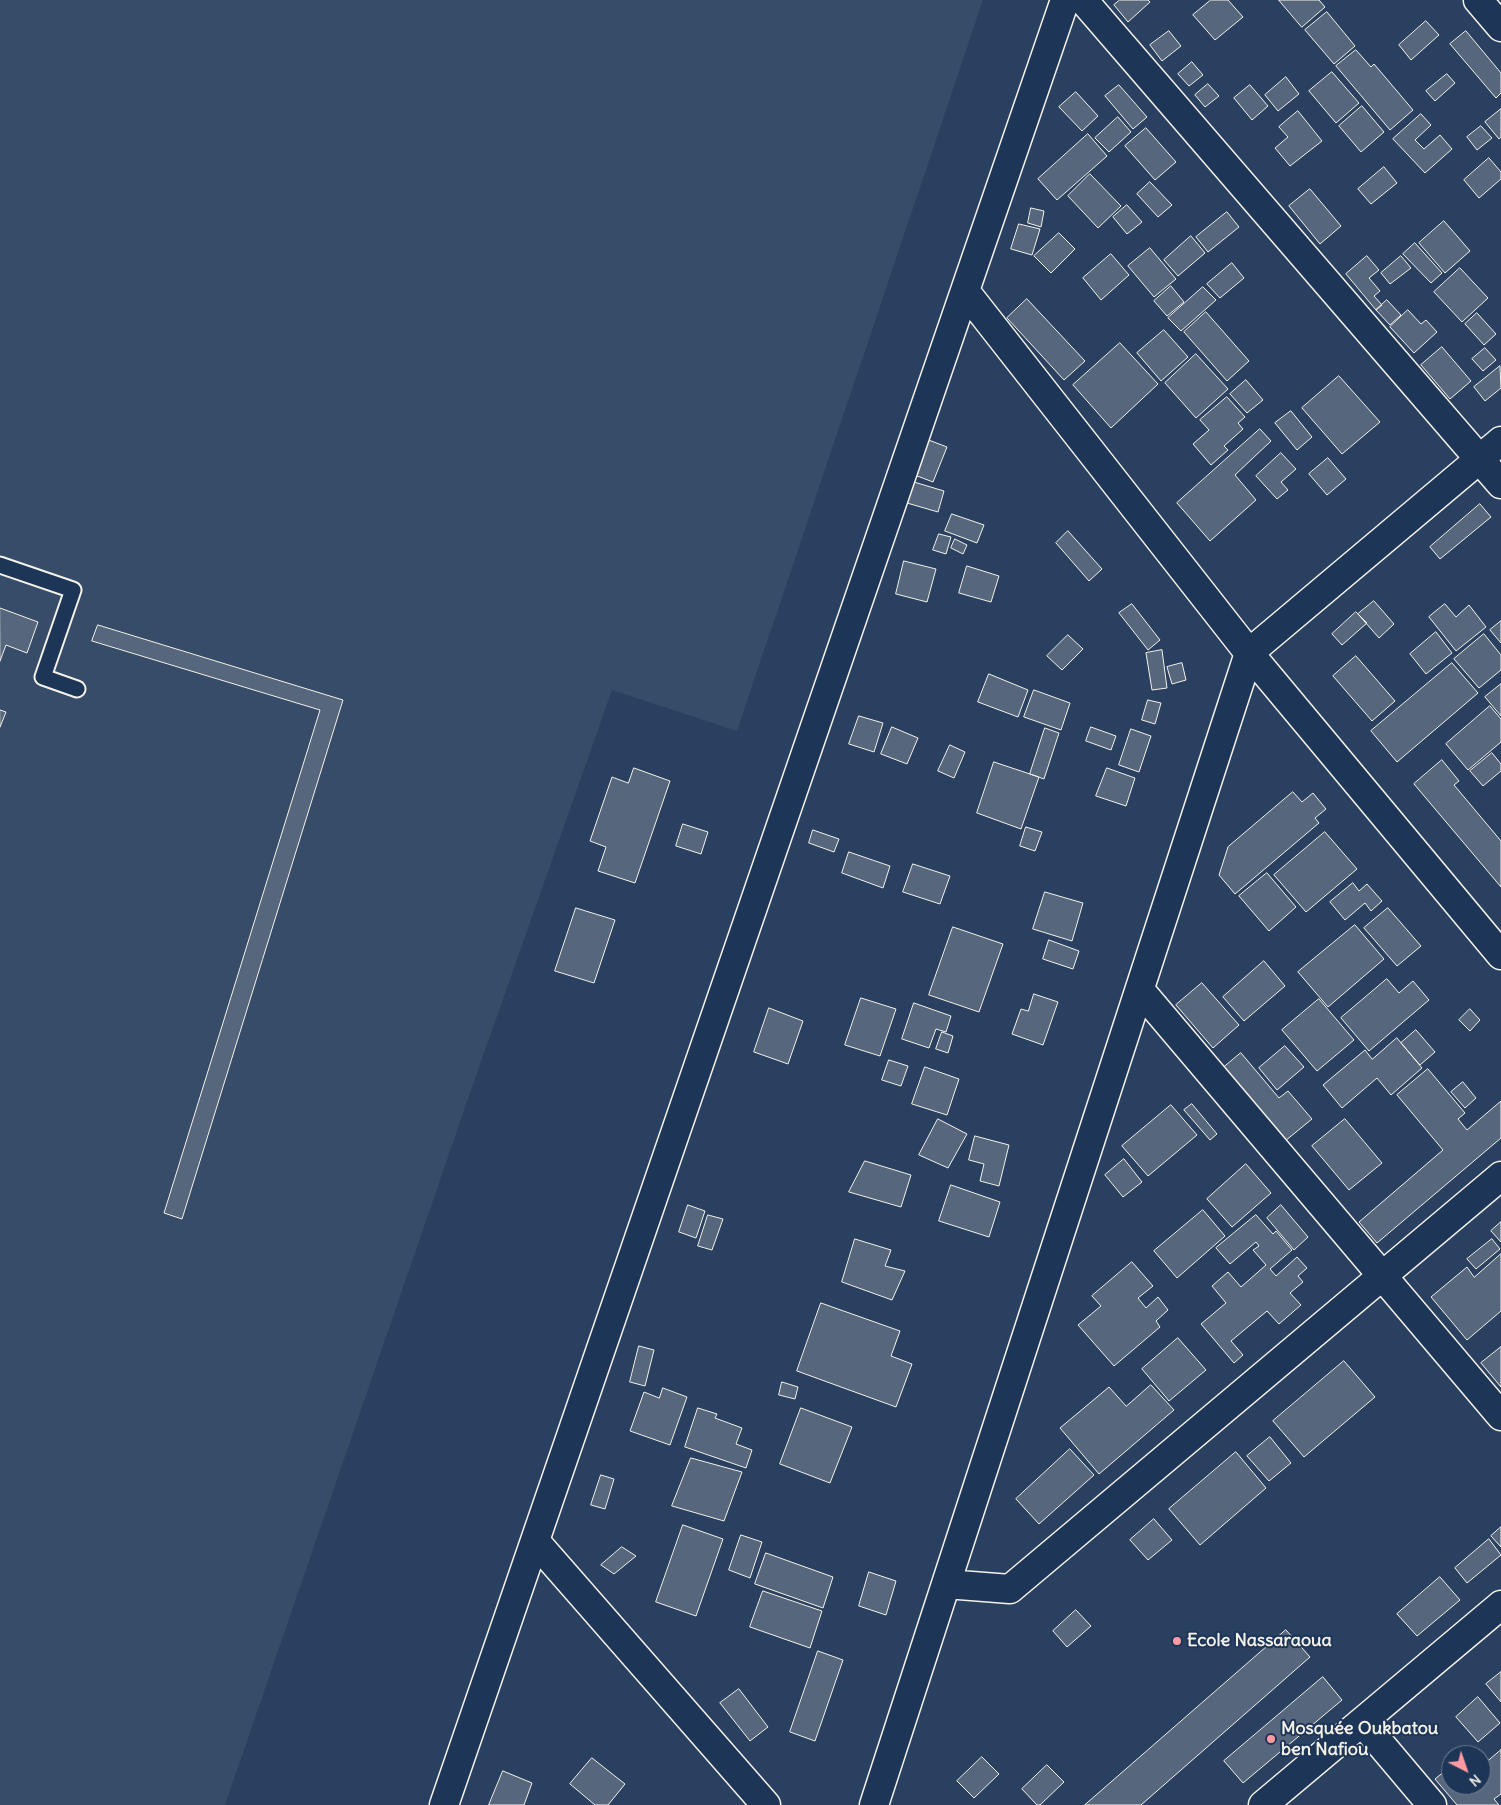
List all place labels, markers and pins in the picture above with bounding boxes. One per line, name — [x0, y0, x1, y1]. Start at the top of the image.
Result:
place label: Ecole Nassaraoua — [1187, 1630, 1332, 1652]
marker: Ecole Nassaraoua — [1171, 1635, 1183, 1647]
place label: Mosquée Oukbatou ben Nafiou — [1281, 1718, 1438, 1760]
marker: Mosquée Oukbatou ben Nafiou — [1265, 1733, 1277, 1745]

